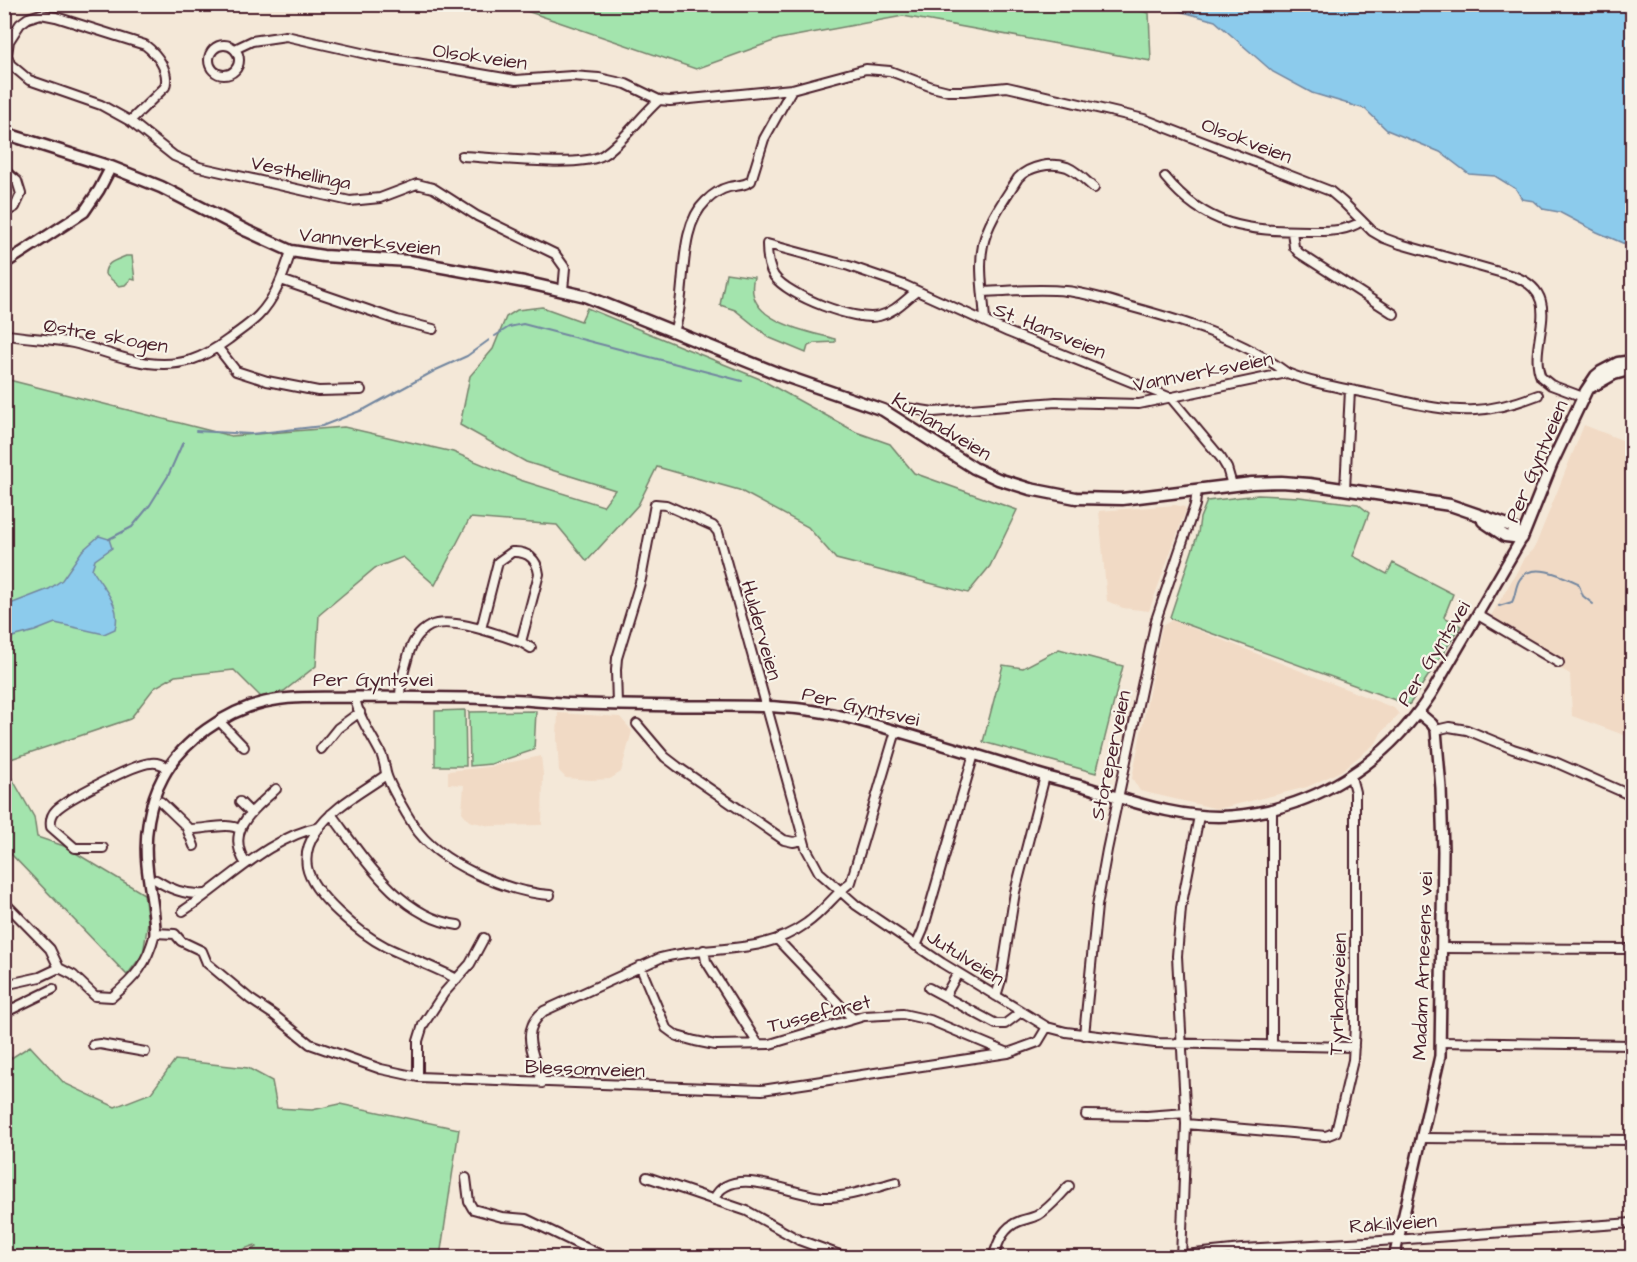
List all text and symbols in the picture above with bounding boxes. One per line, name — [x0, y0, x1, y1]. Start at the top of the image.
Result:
street label: Olsokveien — [431, 37, 529, 77]
street label: Olsokveien — [1197, 111, 1296, 171]
street label: Vesthellinga — [248, 149, 354, 198]
street label: Vannverksveien — [298, 221, 442, 263]
street label: St. Hansveien — [989, 296, 1110, 366]
street label: Østre skogen — [41, 311, 170, 362]
street label: Vannverksveien — [1131, 345, 1276, 399]
street label: Kurlandveien — [886, 386, 997, 468]
street label: Per Gyntveien — [1499, 396, 1576, 527]
street label: Hulderveien — [733, 577, 789, 683]
street label: Per Gyntsvei — [1390, 595, 1478, 712]
street label: Per Gyntsvei — [313, 666, 433, 695]
street label: Per Gyntsvei — [799, 680, 922, 735]
street label: Storeperveien — [1084, 688, 1138, 823]
street label: Madam Arnesens vei — [1406, 871, 1440, 1061]
street label: Jutulveien — [921, 923, 1010, 993]
street label: Tyrihansveien — [1322, 932, 1355, 1056]
street label: Tussefaret — [765, 988, 874, 1040]
street label: Blessomveien — [524, 1053, 645, 1085]
street label: Råkilveien — [1348, 1207, 1438, 1241]

